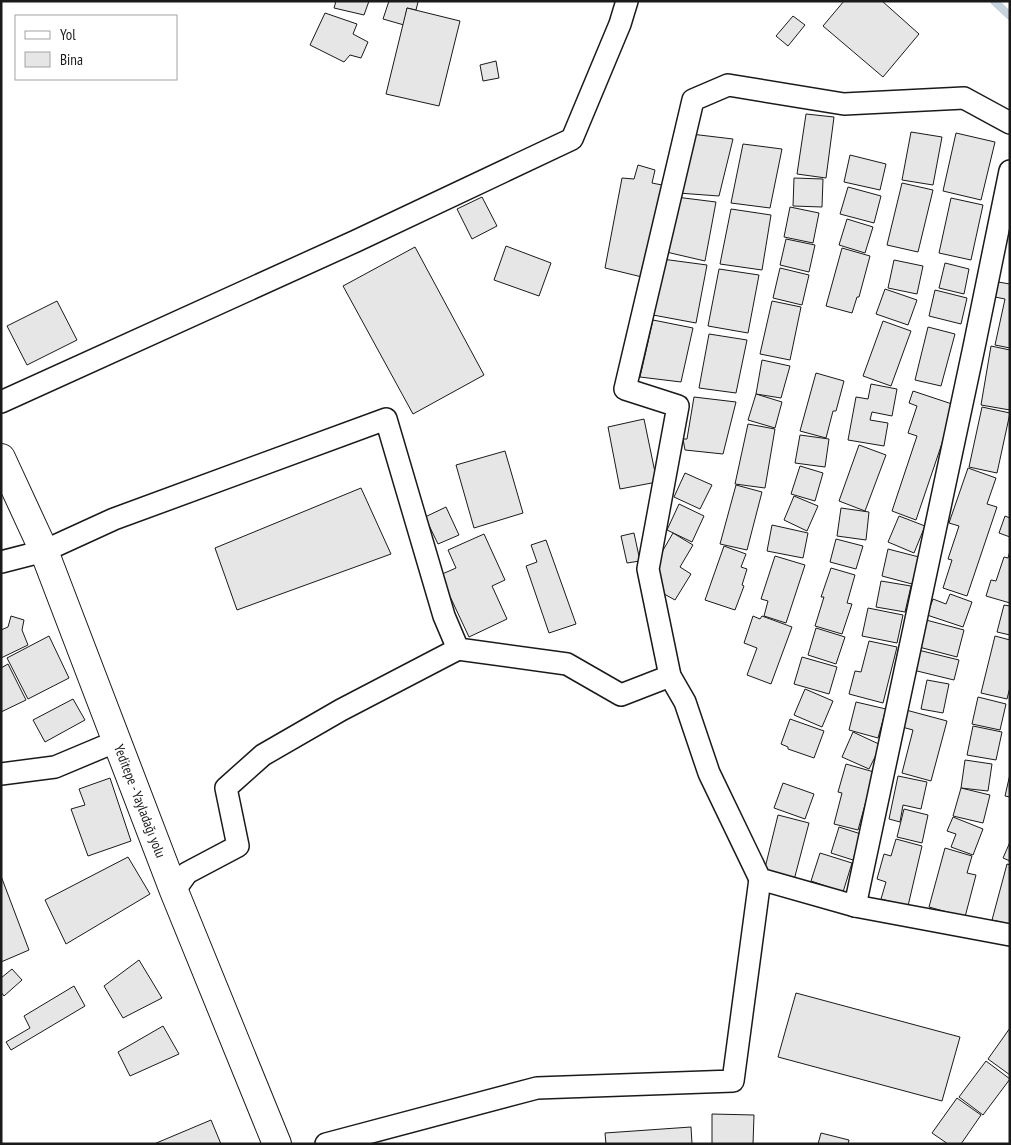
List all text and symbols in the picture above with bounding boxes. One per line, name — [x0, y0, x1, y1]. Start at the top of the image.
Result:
legend — [15, 15, 178, 80]
text: Yol — [60, 25, 76, 44]
text: Bina — [60, 50, 83, 69]
street label: Yeditepe - Yayladağı yolu — [110, 742, 170, 860]

